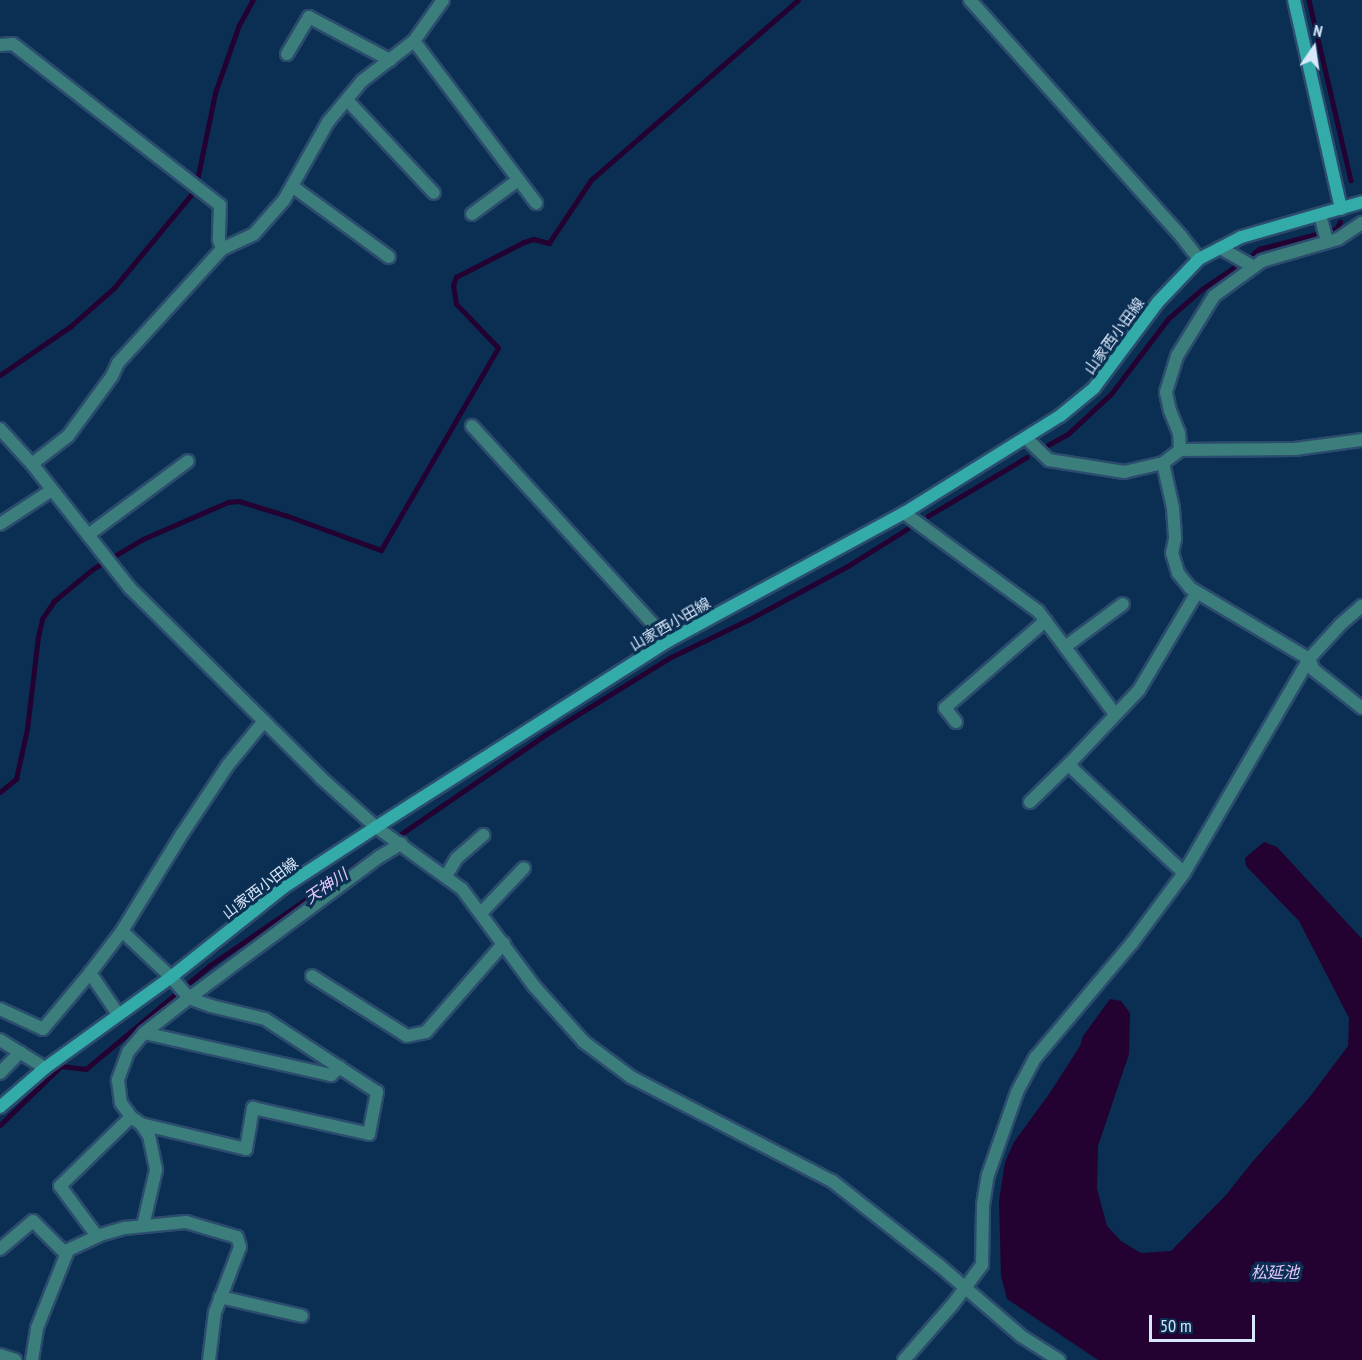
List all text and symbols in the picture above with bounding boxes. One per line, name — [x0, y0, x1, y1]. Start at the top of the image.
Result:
north arrow — [1284, 18, 1344, 78]
text: N — [1312, 20, 1325, 41]
street label: 山家西小田線 — [1080, 294, 1148, 378]
street label: 山家西小田線 — [627, 594, 713, 654]
street label: 山家西小田線 — [219, 854, 301, 922]
water label: 天神川 — [301, 865, 351, 907]
water label: 松延池 — [1251, 1262, 1299, 1282]
scale bar — [1152, 1303, 1258, 1341]
text: 50 m — [1160, 1314, 1192, 1337]

